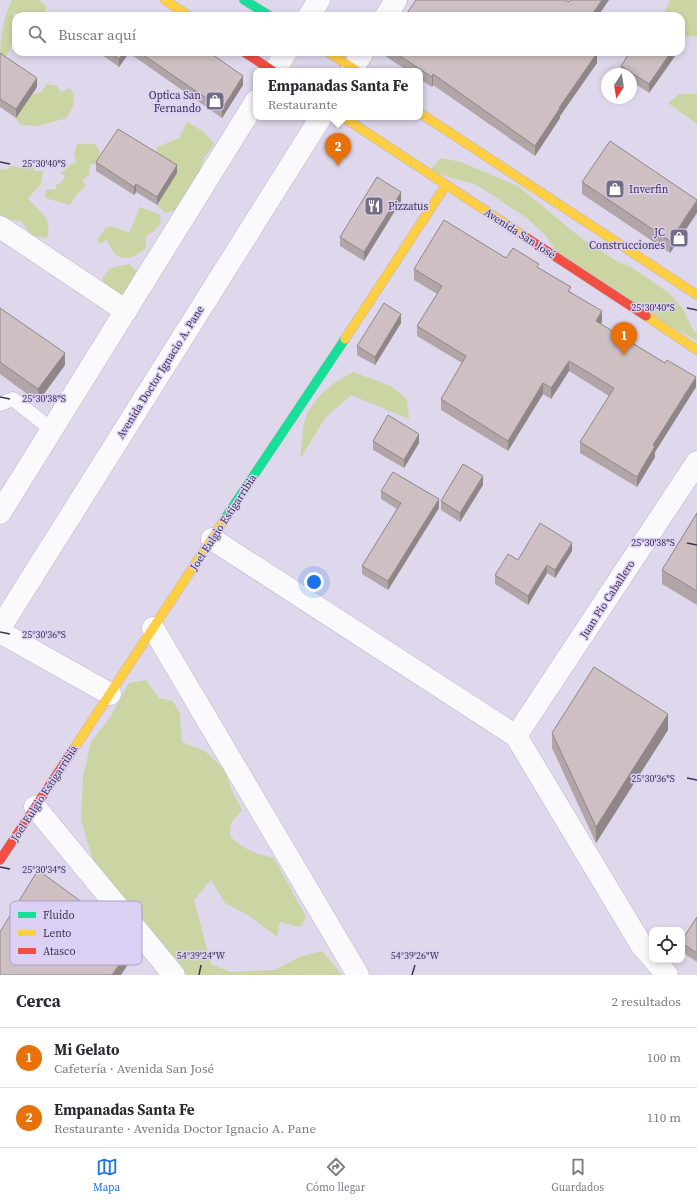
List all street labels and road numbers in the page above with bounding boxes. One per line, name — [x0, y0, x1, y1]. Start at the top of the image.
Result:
street label: Avenida San José — [481, 205, 559, 262]
street label: Avenida Doctor Ignacio A. Pane — [113, 302, 208, 442]
street label: Joel Eulgio Estigarribia — [186, 471, 260, 574]
street label: Juan Pio Caballero — [576, 557, 638, 642]
street label: Joel Eulgio Estigarribia — [7, 742, 81, 845]

